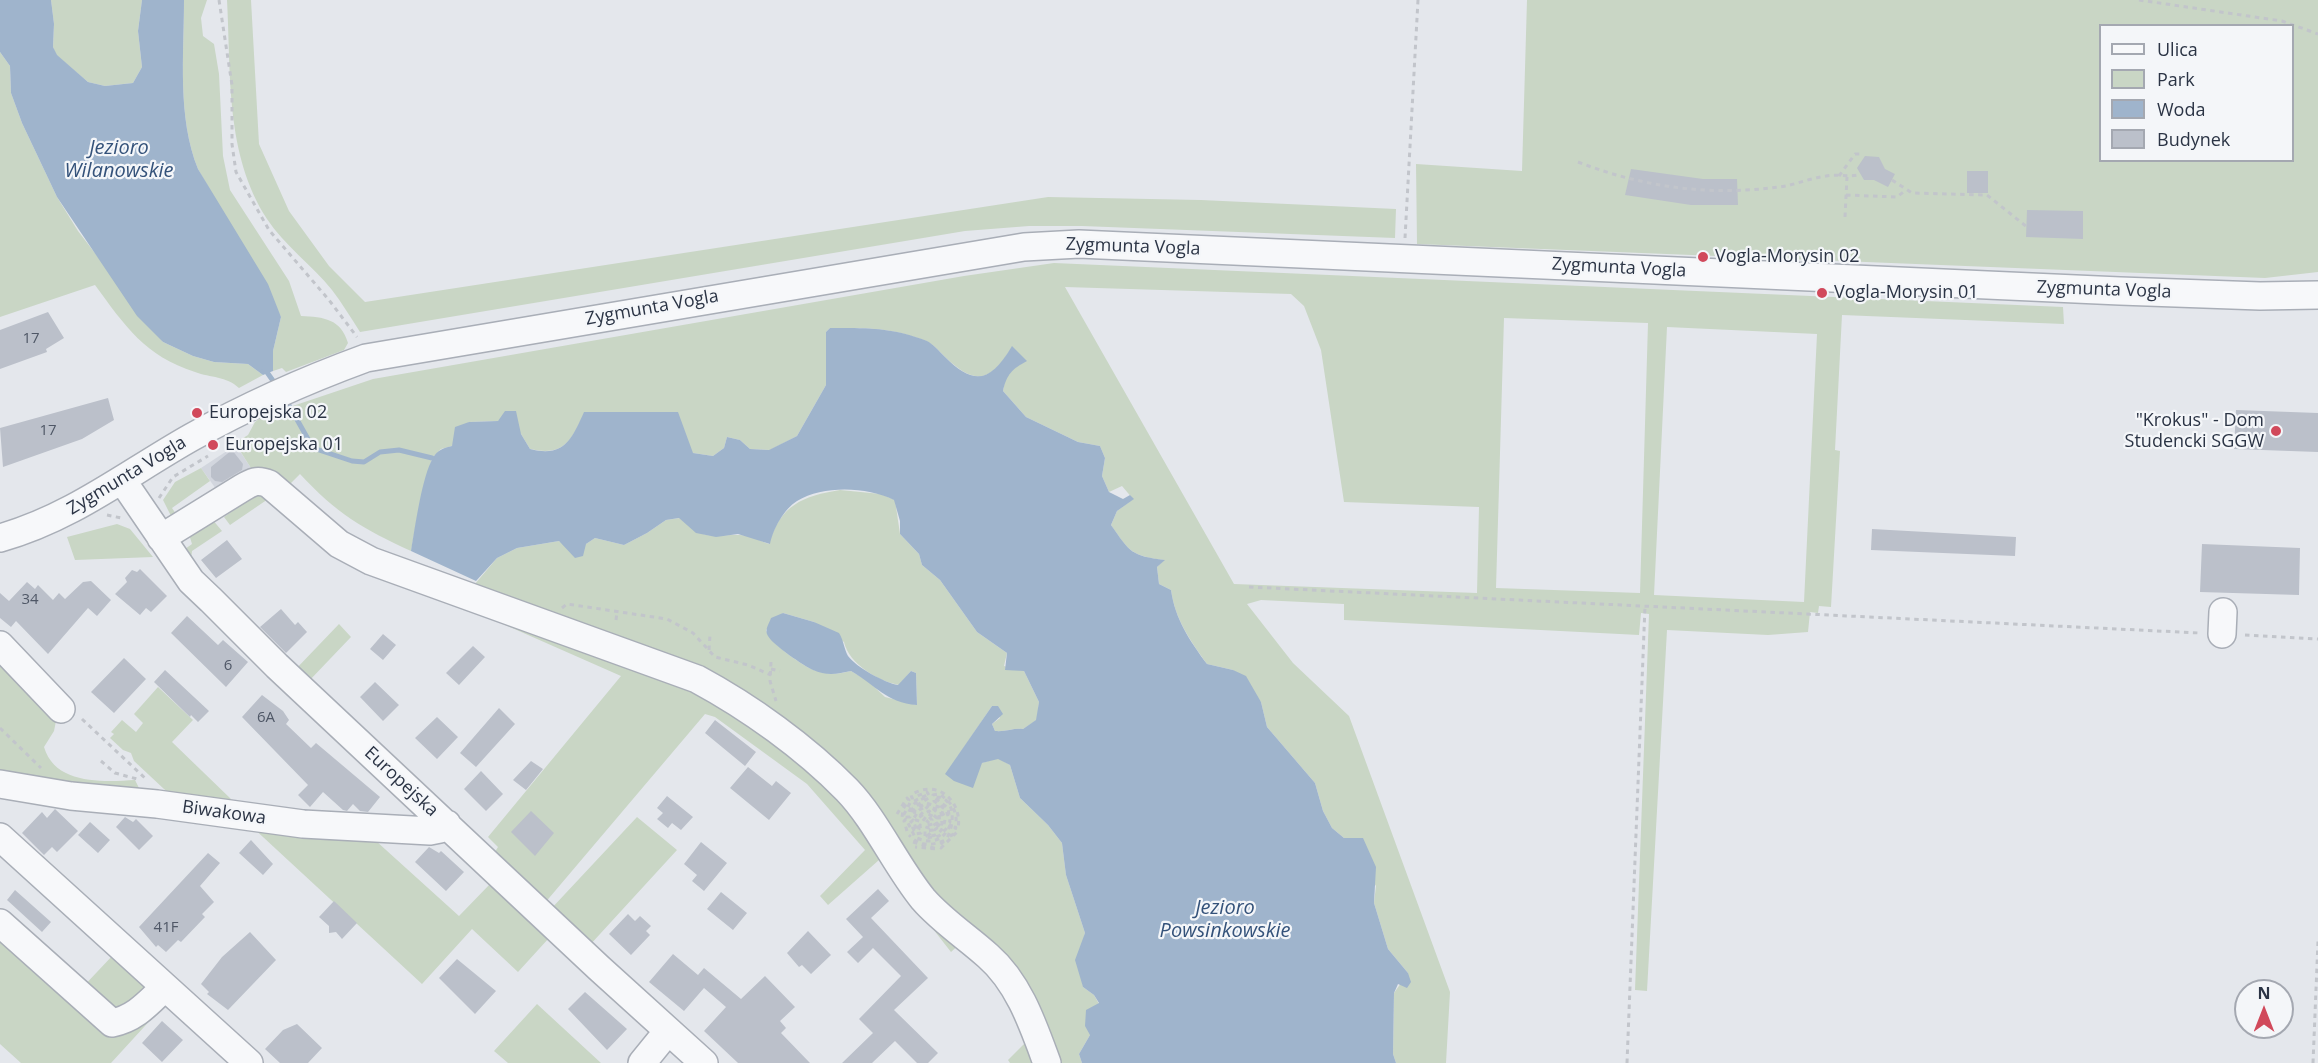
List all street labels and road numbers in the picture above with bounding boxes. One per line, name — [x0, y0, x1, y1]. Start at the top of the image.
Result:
street label: Zygmunta Vogla — [1065, 234, 1201, 260]
street label: Zygmunta Vogla — [1551, 254, 1687, 282]
street label: Zygmunta Vogla — [2036, 277, 2172, 303]
street label: Zygmunta Vogla — [584, 286, 720, 330]
street label: Zygmunta Vogla — [64, 432, 190, 520]
street label: Europejska — [360, 742, 442, 822]
street label: Biwakowa — [181, 796, 267, 830]

